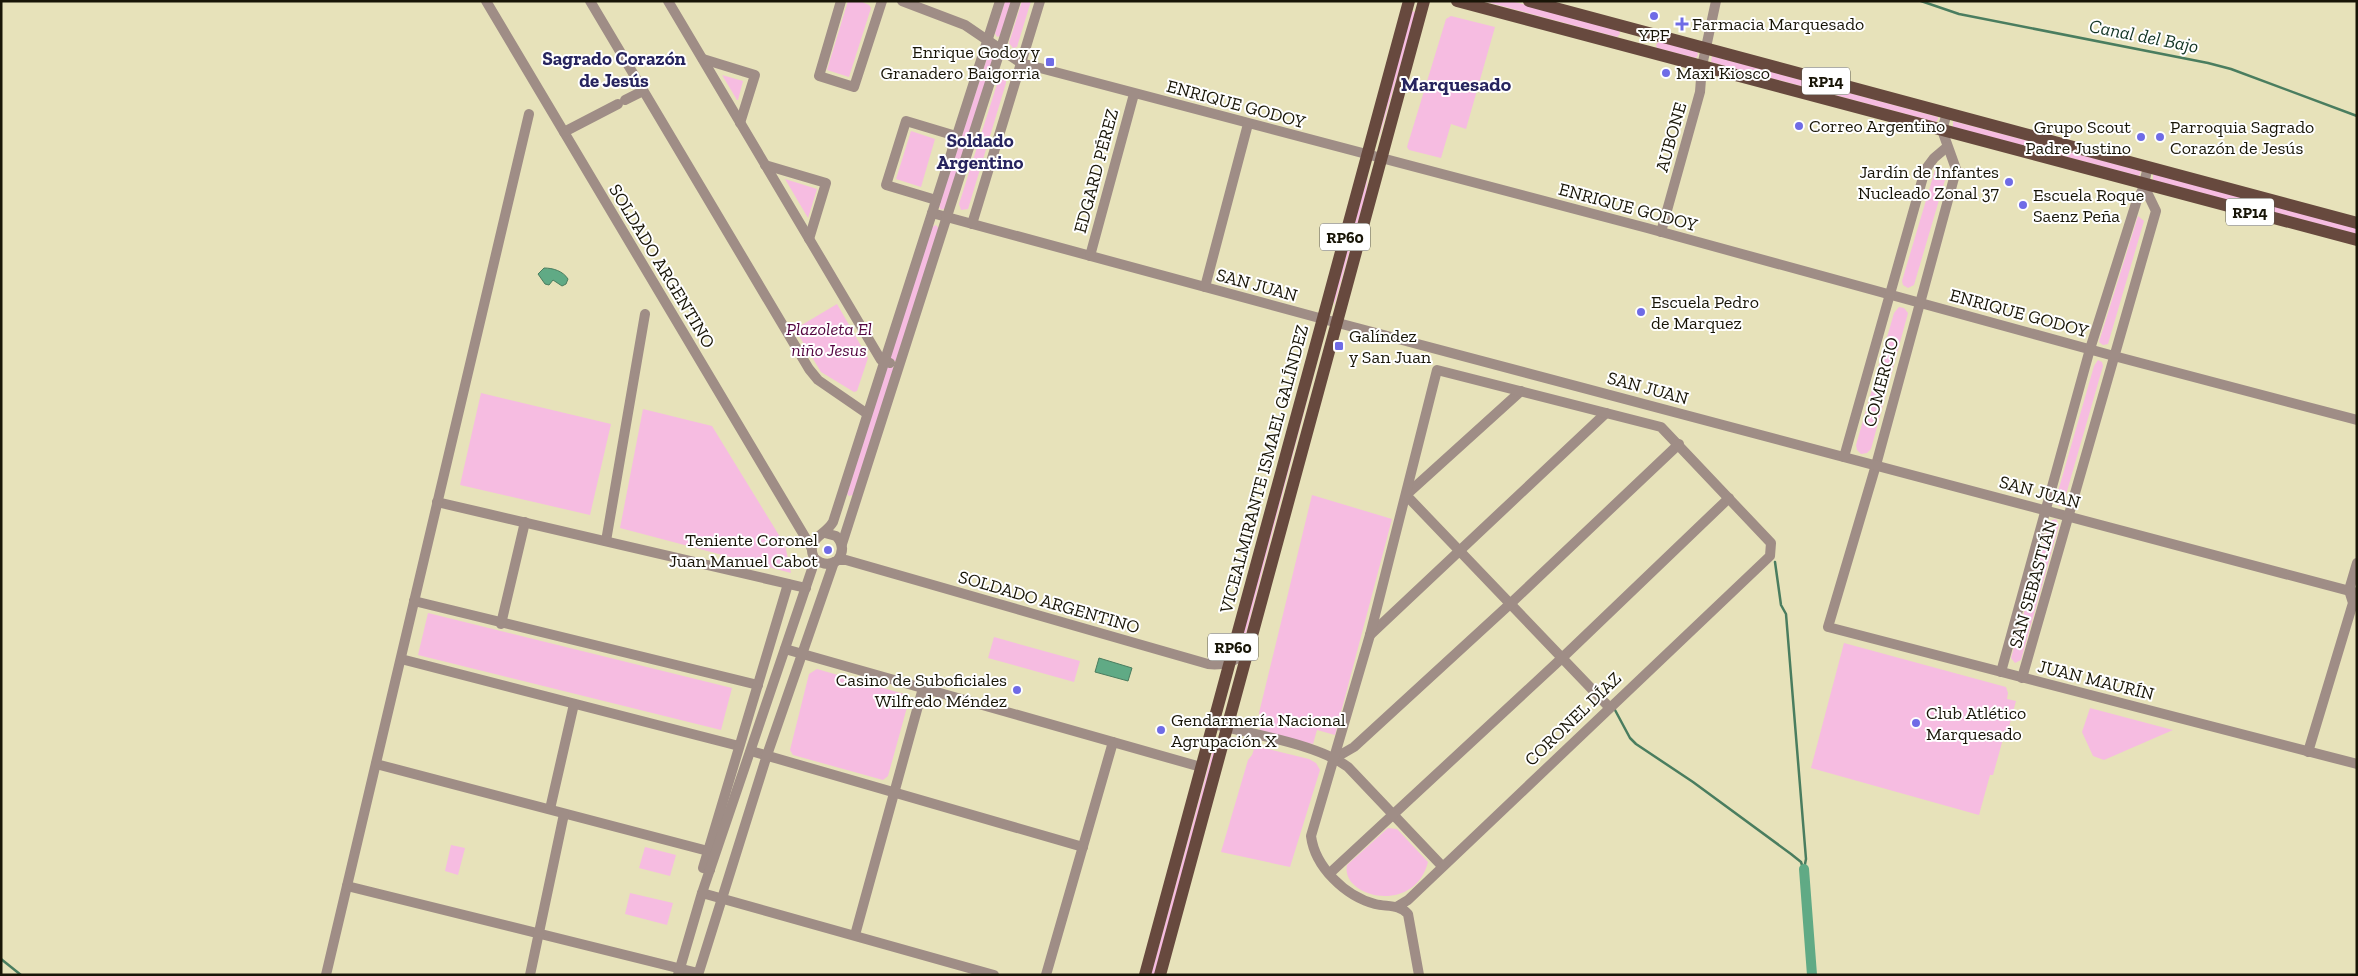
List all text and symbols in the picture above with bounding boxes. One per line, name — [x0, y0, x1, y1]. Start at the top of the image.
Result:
marker: YPF — [1648, 10, 1660, 22]
place label: Farmacia Marquesado — [1692, 13, 1864, 35]
water label: Canal del Bajo — [2087, 14, 2201, 58]
marker: Farmacia Marquesado — [1676, 18, 1688, 30]
place label: YPF — [1637, 24, 1670, 46]
place label: Enrique Godoy y Granadero Baigorria — [881, 41, 1041, 84]
district label: Sagrado Corazón de Jesús — [542, 47, 687, 92]
marker: Enrique Godoy y Granadero Baigorria — [1044, 56, 1056, 68]
place label: Maxi Kiosco — [1676, 62, 1770, 84]
marker: Maxi Kiosco — [1660, 67, 1672, 79]
road number: RP14 — [1802, 68, 1850, 94]
district label: Marquesado — [1401, 72, 1512, 96]
street label: ENRIQUE GODOY — [1164, 75, 1308, 133]
street label: AUBONE — [1651, 100, 1691, 174]
street label: EDGARD PÉREZ — [1069, 106, 1123, 236]
place label: Correo Argentino — [1809, 115, 1945, 137]
place label: Grupo Scout Padre Justino — [2025, 116, 2131, 159]
place label: Parroquia Sagrado Corazón de Jesús — [2170, 116, 2314, 159]
marker: Correo Argentino — [1793, 120, 1805, 132]
district label: Soldado Argentino — [936, 129, 1024, 174]
marker: Grupo Scout Padre Justino — [2135, 131, 2147, 143]
marker: Parroquia Sagrado Corazón de Jesús — [2154, 131, 2166, 143]
place label: Jardín de Infantes Nucleado Zonal 37 — [1858, 161, 2000, 204]
marker: Jardín de Infantes Nucleado Zonal 37 — [2003, 176, 2015, 188]
street label: ENRIQUE GODOY — [1556, 178, 1700, 236]
street label: SOLDADO ARGENTINO — [604, 180, 720, 352]
place label: Escuela Roque Saenz Peña — [2033, 184, 2144, 227]
road number: RP14 — [2226, 198, 2274, 226]
marker: Escuela Roque Saenz Peña — [2017, 199, 2029, 211]
road number: RP60 — [1320, 223, 1370, 250]
street label: SAN JUAN — [1214, 264, 1300, 306]
street label: ENRIQUE GODOY — [1947, 284, 2091, 342]
place label: Escuela Pedro de Marquez — [1651, 291, 1759, 334]
marker: Escuela Pedro de Marquez — [1635, 306, 1647, 318]
park label: Plazoleta El niño Jesus — [786, 318, 872, 361]
street label: VICEALMIRANTE ISMAEL GALÍNDEZ — [1215, 322, 1313, 617]
place label: Galíndez y San Juan — [1349, 325, 1432, 368]
street label: COMERCIO — [1858, 335, 1904, 429]
marker: Galíndez y San Juan — [1333, 340, 1345, 352]
street label: SAN JUAN — [1605, 367, 1691, 409]
street label: SAN JUAN — [1997, 471, 2083, 513]
street label: SAN SEBASTIÁN — [2004, 517, 2062, 651]
place label: Teniente Coronel Juan Manuel Cabot — [669, 529, 818, 572]
marker: Teniente Coronel Juan Manuel Cabot — [822, 544, 834, 556]
street label: SOLDADO ARGENTINO — [956, 566, 1142, 638]
road number: RP60 — [1208, 634, 1258, 660]
street label: JUAN MAURÍN — [2035, 655, 2157, 705]
street label: CORONEL DÍAZ — [1520, 667, 1626, 771]
place label: Casino de Suboficiales Wilfredo Méndez — [836, 669, 1007, 712]
marker: Casino de Suboficiales Wilfredo Méndez — [1011, 684, 1023, 696]
place label: Club Atlético Marquesado — [1926, 702, 2026, 745]
place label: Gendarmería Nacional Agrupación X — [1171, 709, 1346, 752]
marker: Club Atlético Marquesado — [1910, 717, 1922, 729]
marker: Gendarmería Nacional Agrupación X — [1155, 724, 1167, 736]

